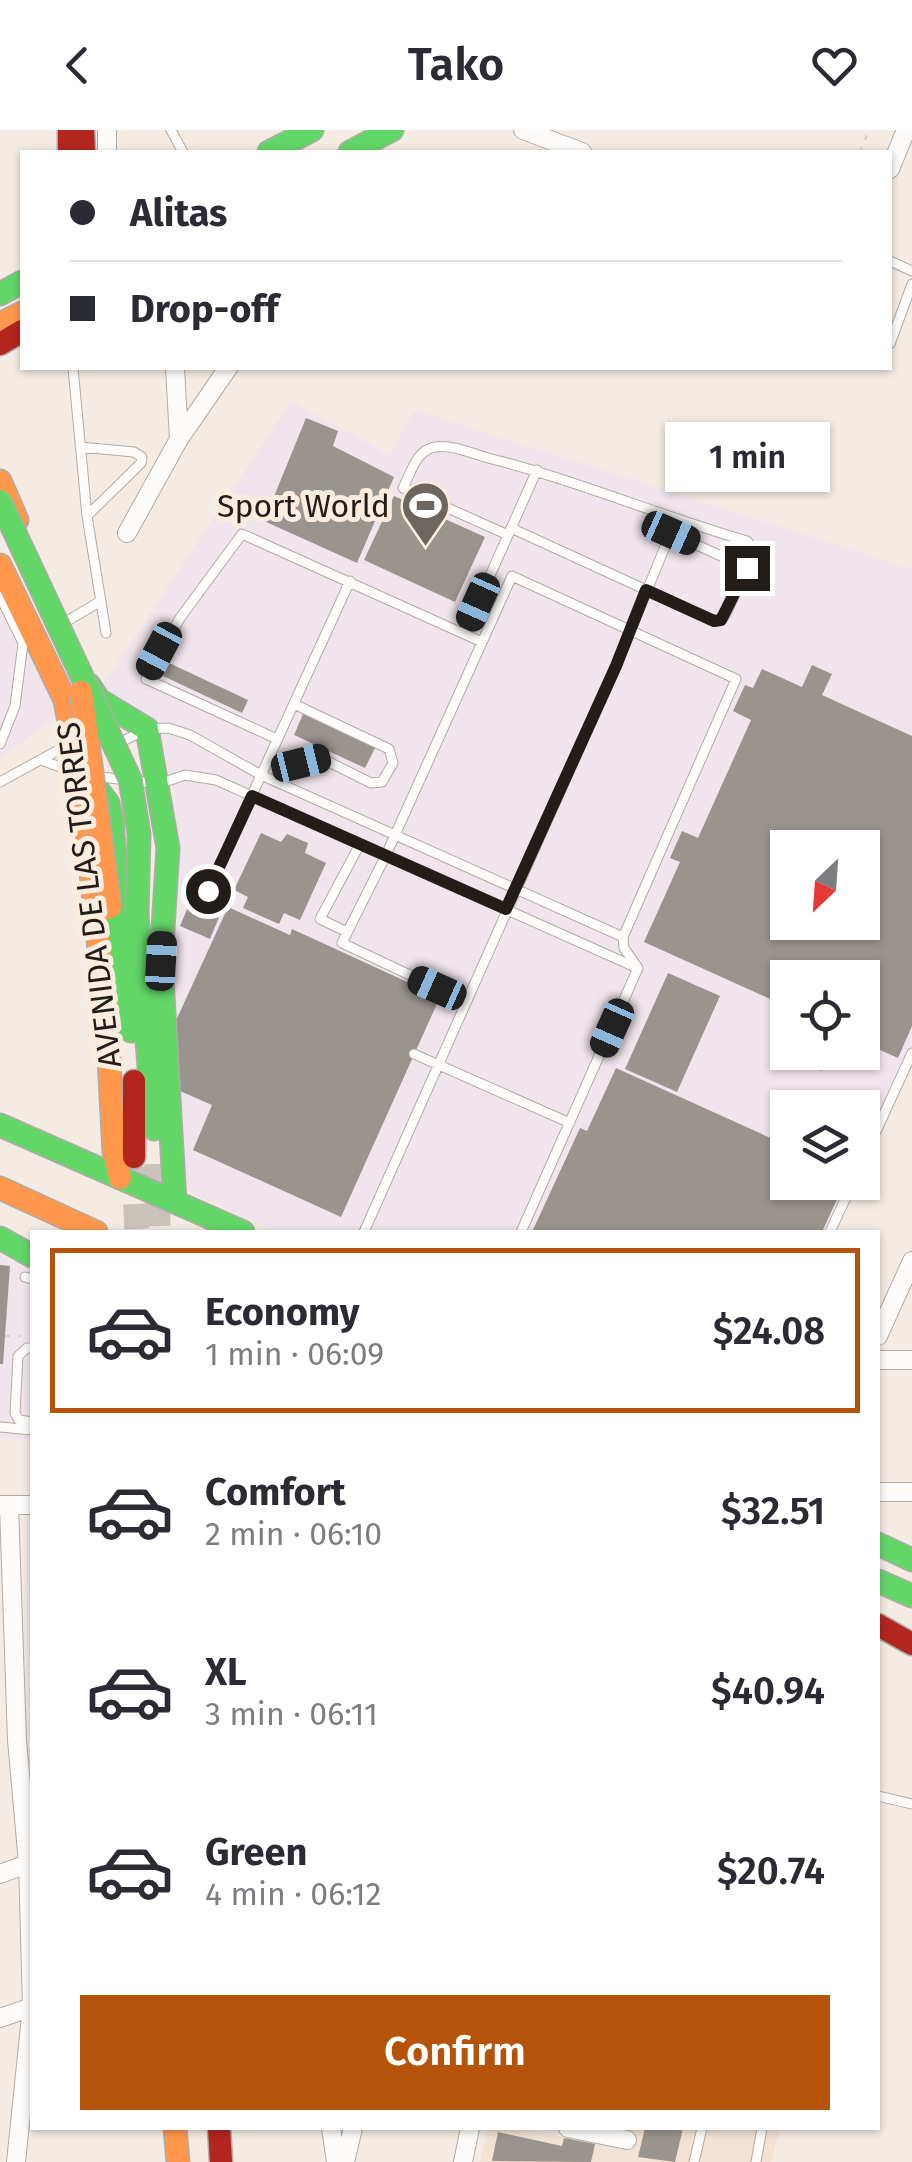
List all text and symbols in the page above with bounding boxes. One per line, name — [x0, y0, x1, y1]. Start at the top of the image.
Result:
icon: back — [50, 38, 105, 93]
text: Tako — [408, 38, 504, 92]
icon: heart — [807, 38, 862, 93]
text: Alitas — [130, 190, 227, 236]
text: Drop-off — [130, 286, 278, 332]
callout: 1 min — [664, 423, 830, 493]
text: 1 min — [709, 438, 786, 476]
sports icon: Sport World — [399, 480, 451, 548]
place label: Sport World — [217, 487, 390, 525]
car — [637, 507, 705, 559]
route end — [725, 546, 770, 591]
car — [452, 568, 504, 636]
car — [132, 617, 186, 685]
street label: AVENIDA DE LAS TORRES — [49, 720, 129, 1070]
car — [268, 741, 334, 785]
north arrow — [770, 830, 880, 940]
map controls — [770, 830, 880, 1200]
route start — [186, 869, 231, 914]
car — [144, 930, 178, 992]
button: locate — [770, 960, 880, 1070]
car — [403, 962, 471, 1014]
car — [586, 994, 638, 1062]
button: layers — [770, 1090, 880, 1200]
icon: car — [85, 1286, 175, 1376]
text: Economy — [205, 1289, 360, 1335]
text: $24.08 — [713, 1308, 825, 1354]
text: 1 min · 06:09 — [205, 1335, 384, 1373]
icon: car — [85, 1466, 175, 1556]
text: Comfort — [205, 1469, 346, 1515]
text: $32.51 — [721, 1488, 825, 1534]
text: 2 min · 06:10 — [205, 1515, 382, 1553]
icon: car — [85, 1646, 175, 1736]
text: XL — [205, 1649, 247, 1695]
text: $40.94 — [711, 1668, 825, 1714]
text: 3 min · 06:11 — [205, 1695, 378, 1733]
icon: car — [85, 1826, 175, 1916]
text: Green — [205, 1829, 308, 1875]
text: $20.74 — [717, 1848, 825, 1894]
text: 4 min · 06:12 — [205, 1875, 381, 1913]
button: Confirm — [80, 1995, 830, 2110]

